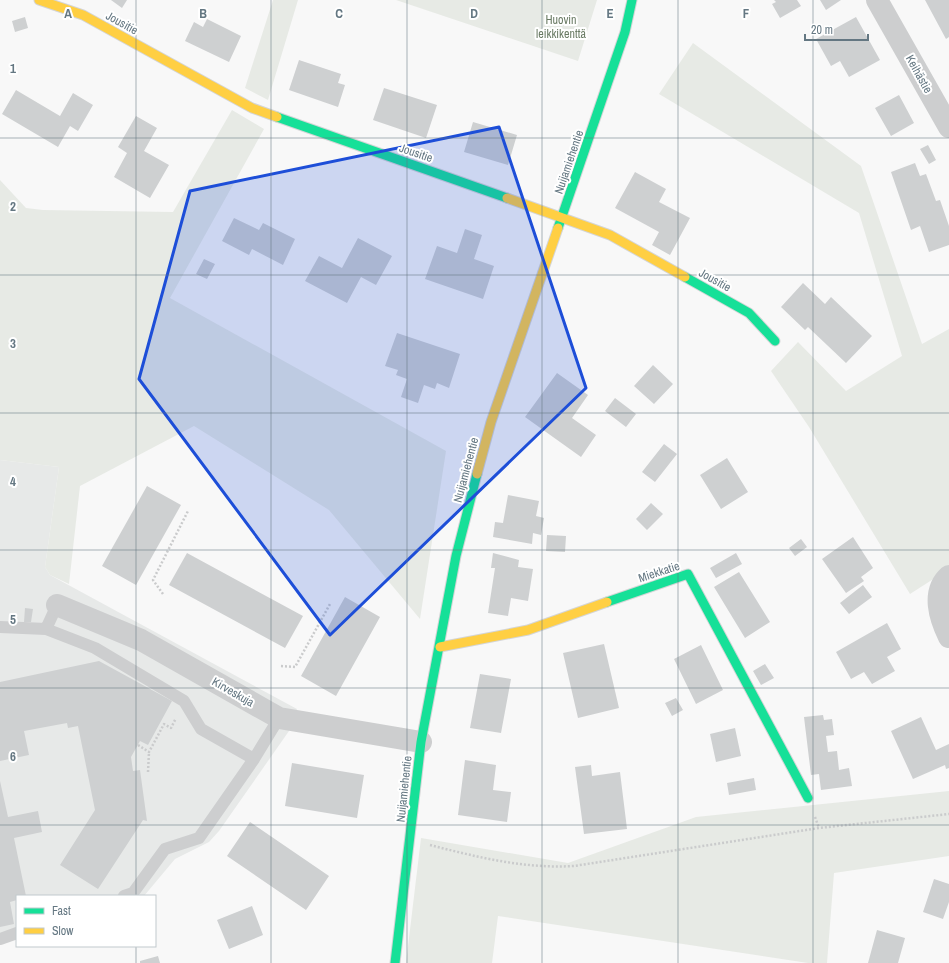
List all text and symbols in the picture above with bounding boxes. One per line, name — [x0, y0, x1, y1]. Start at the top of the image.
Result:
text: A — [64, 5, 72, 22]
text: B — [199, 5, 207, 22]
text: C — [335, 5, 343, 22]
text: D — [470, 5, 478, 22]
text: E — [606, 5, 614, 22]
text: F — [743, 5, 750, 22]
street label: Jousitie — [103, 8, 141, 38]
park label: Huovin leikkikenttä — [536, 12, 586, 42]
scale bar — [805, 16, 868, 42]
text: 20 m — [811, 22, 833, 38]
street label: Keihästie — [902, 52, 936, 96]
text: 1 — [10, 60, 16, 77]
street label: Nuijamiehentie — [551, 128, 587, 196]
street label: Jousitie — [397, 140, 435, 166]
text: 2 — [10, 198, 16, 215]
street label: Jousitie — [696, 265, 734, 295]
text: 3 — [10, 335, 16, 352]
street label: Nuijamiehentie — [450, 436, 482, 504]
text: 4 — [10, 473, 16, 490]
street label: Miekkatie — [636, 558, 682, 586]
text: 5 — [10, 611, 16, 628]
street label: Kirveskuja — [209, 674, 257, 711]
text: 6 — [10, 748, 16, 765]
street label: Nuijamiehentie — [393, 755, 415, 823]
legend — [16, 895, 156, 947]
text: Fast — [52, 903, 71, 919]
text: Slow — [52, 923, 74, 939]

